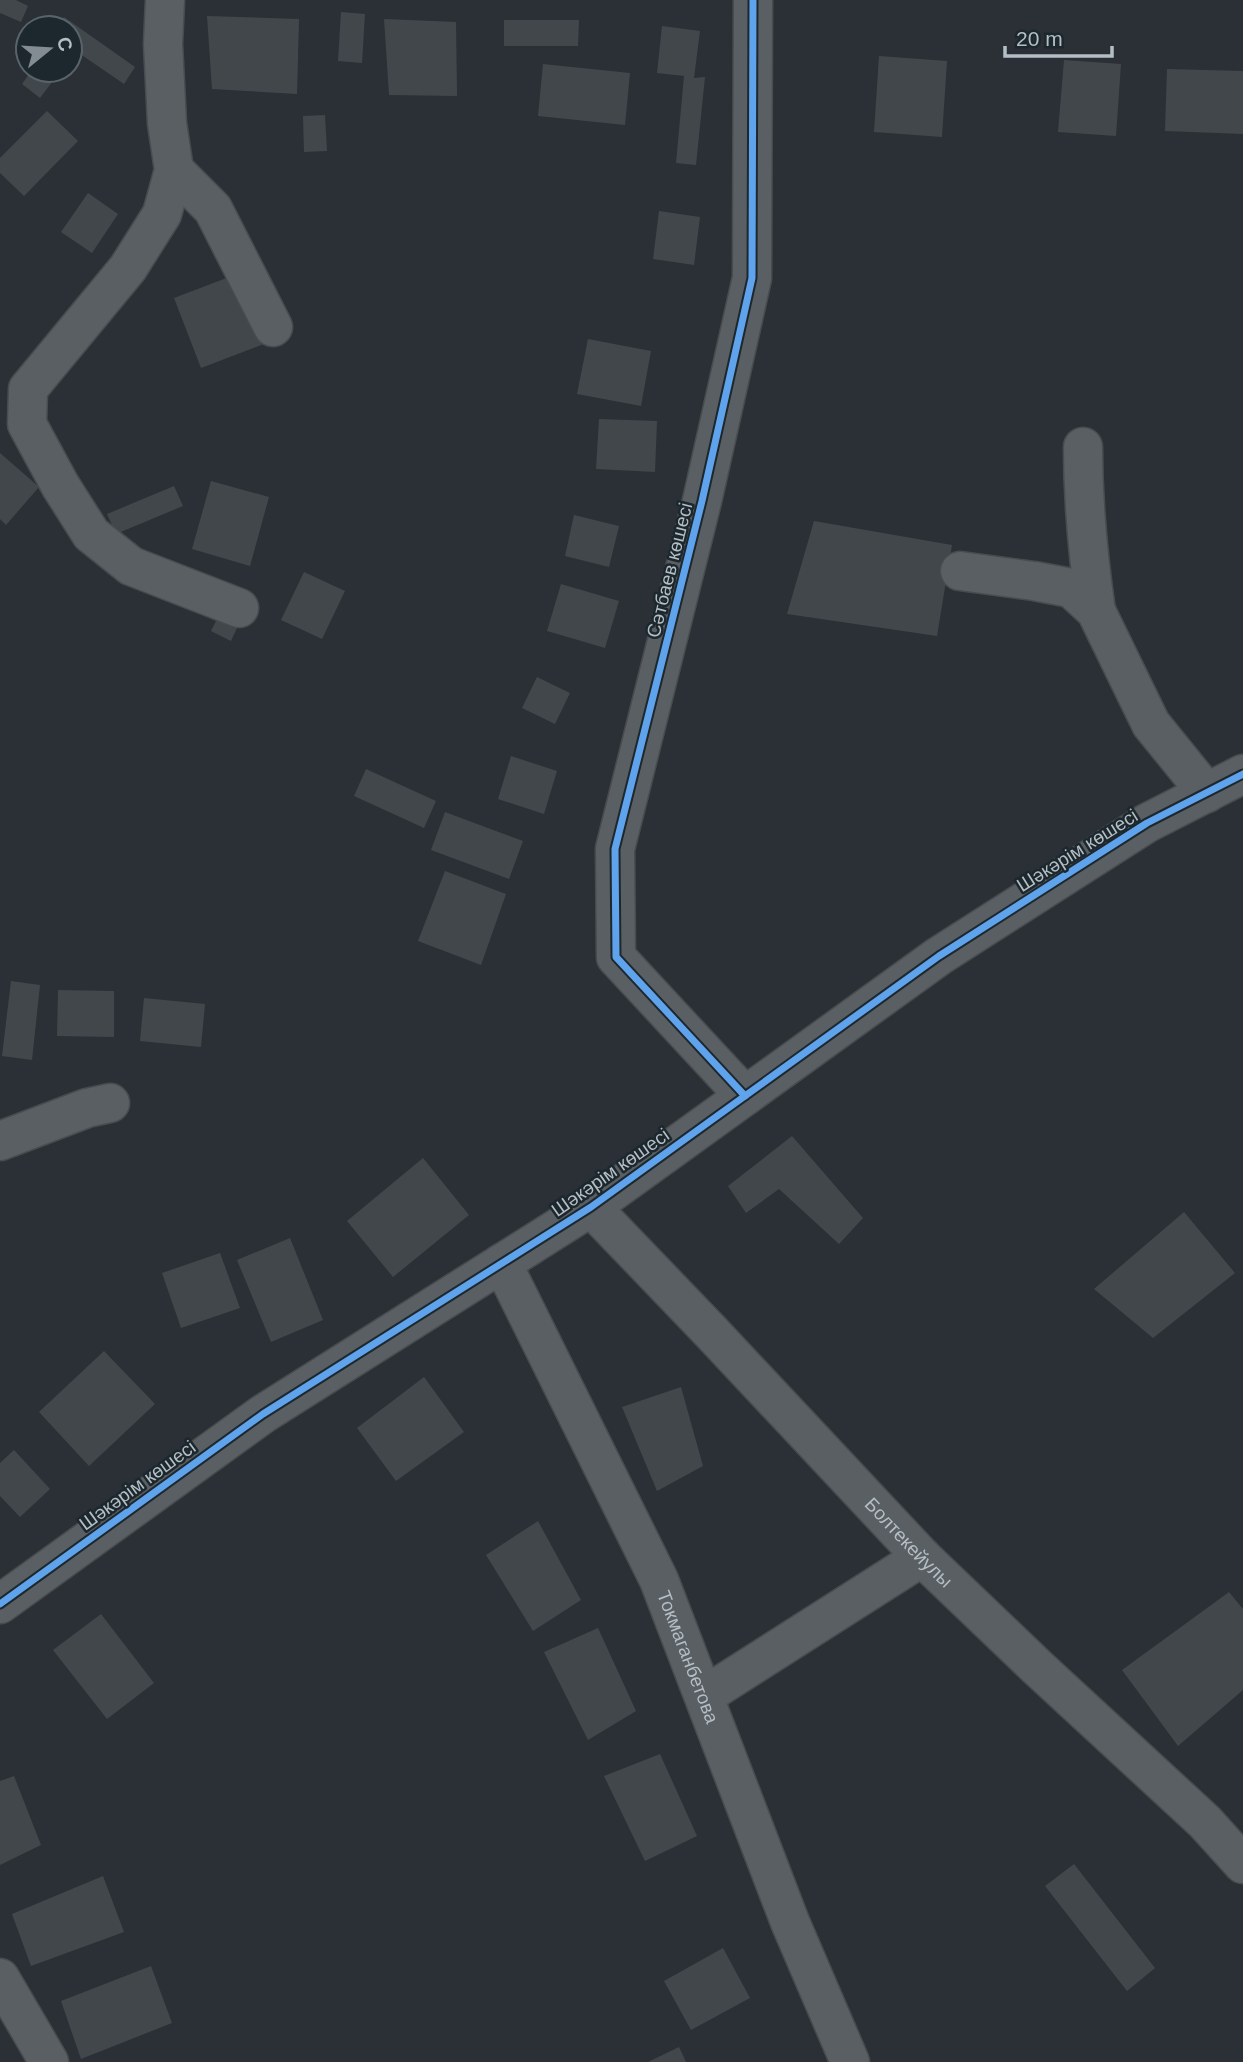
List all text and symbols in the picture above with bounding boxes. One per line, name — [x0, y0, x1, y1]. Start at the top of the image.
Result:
north arrow — [14, 14, 84, 84]
scale bar — [1005, 14, 1112, 58]
text: 20 m — [1016, 27, 1063, 50]
text: С — [53, 34, 77, 54]
street label: Сәтбаев көшесі — [643, 500, 696, 640]
street label: Шәкәрім көшесі — [1013, 805, 1142, 896]
street label: Шәкәрім көшесі — [548, 1124, 673, 1221]
street label: Шәкәрім көшесі — [75, 1436, 199, 1535]
street label: Болтекейулы — [861, 1493, 957, 1592]
street label: Токмаганбетова — [653, 1588, 723, 1727]

